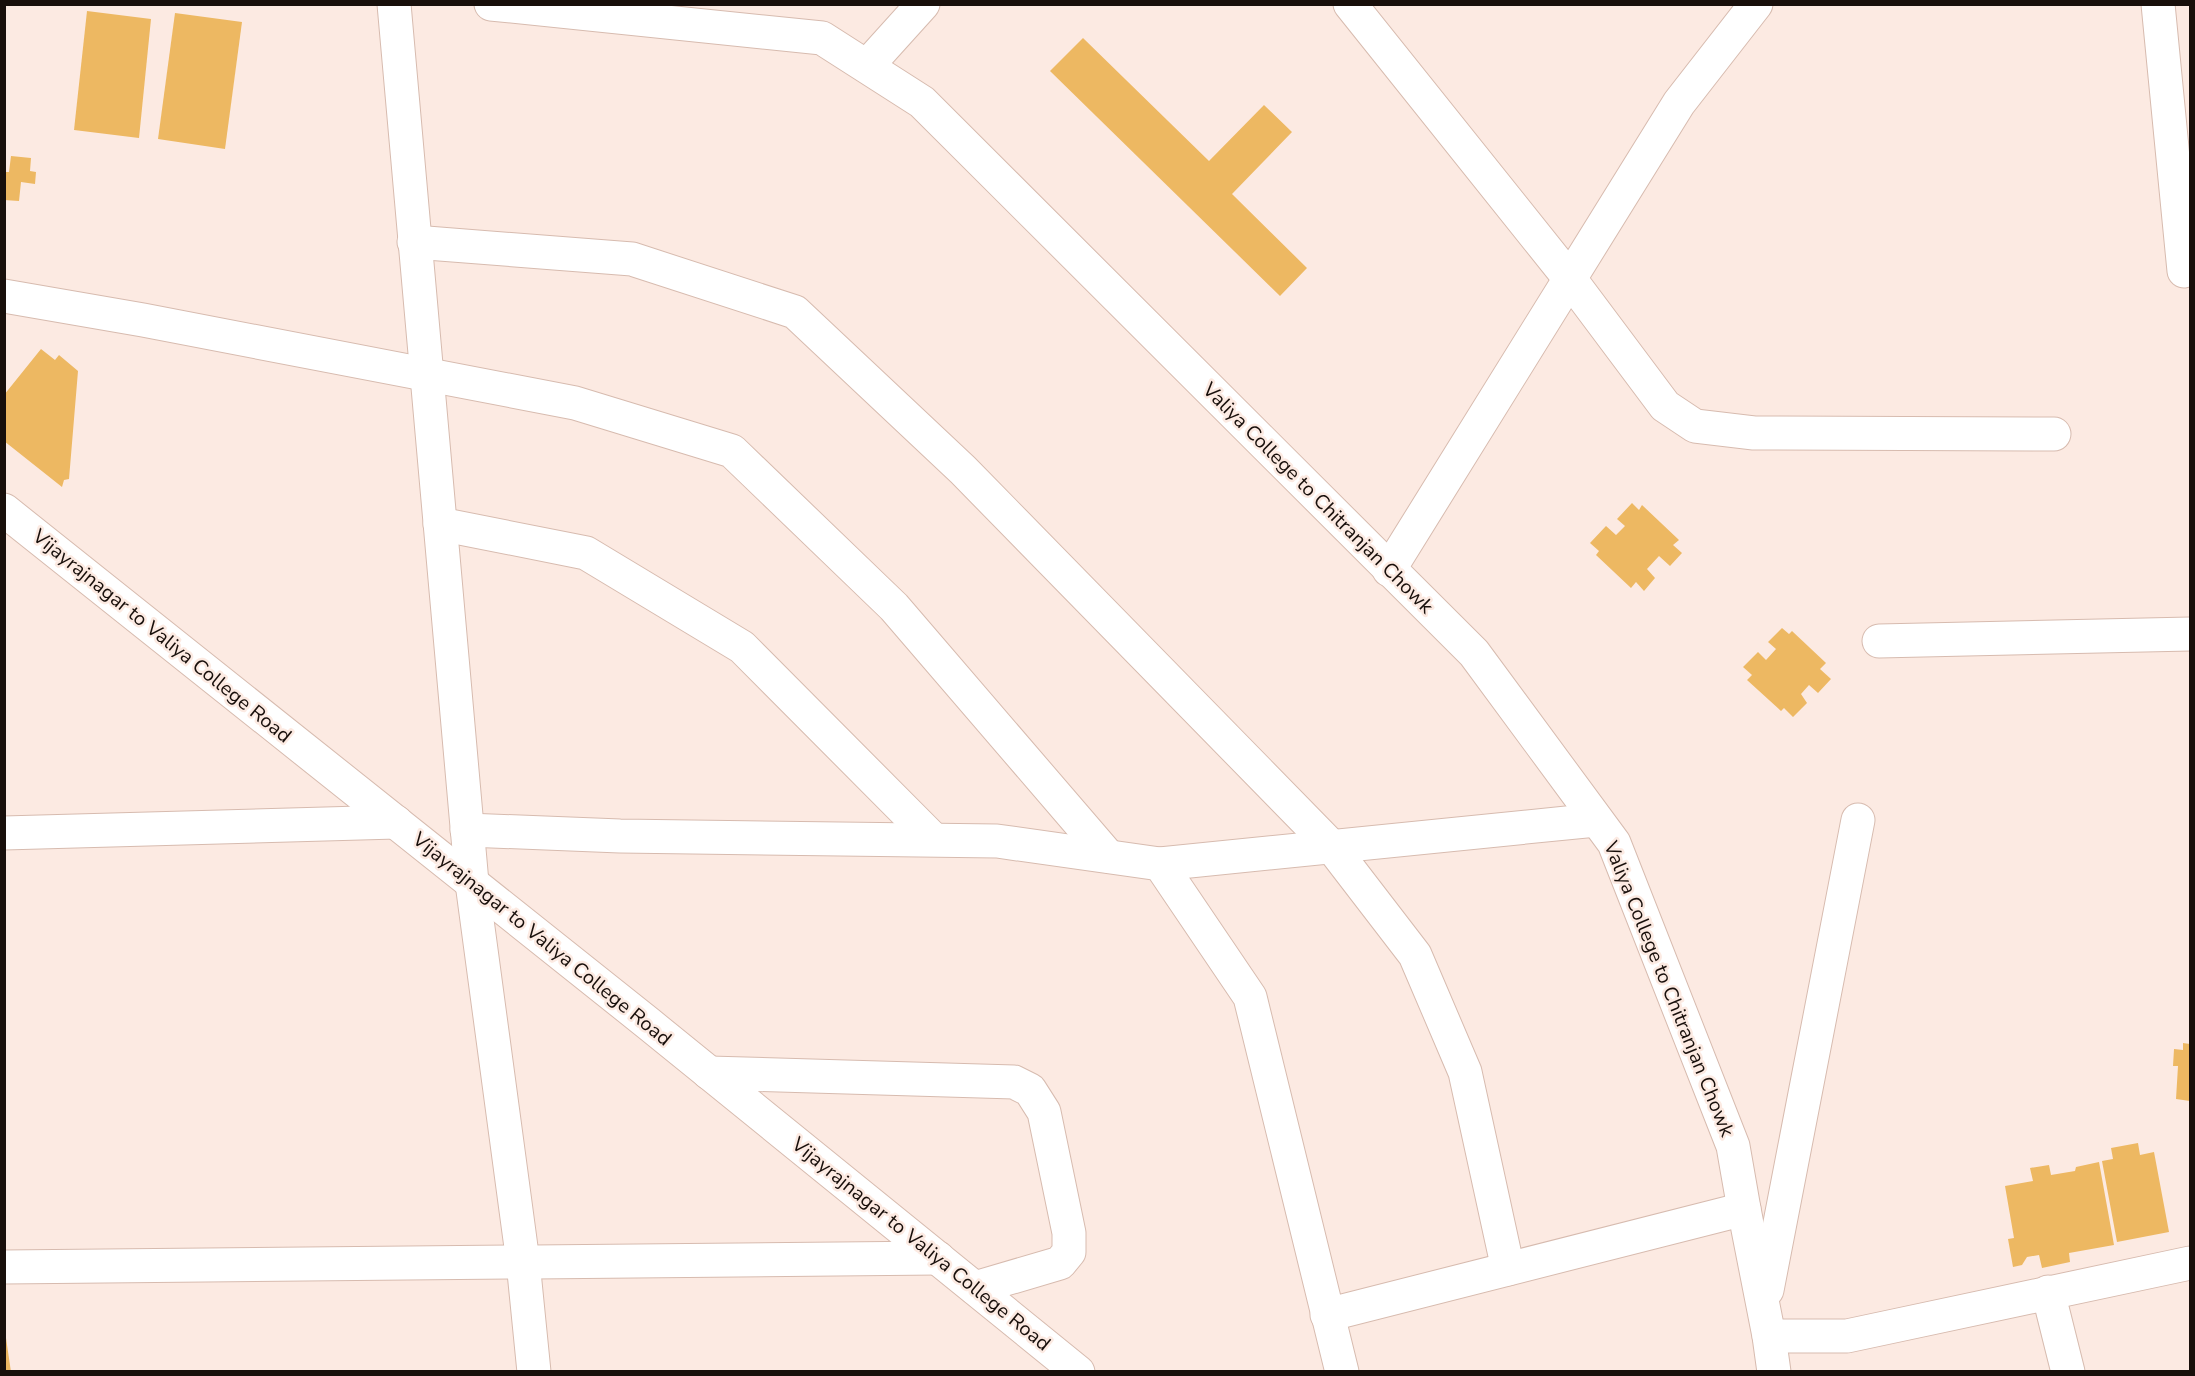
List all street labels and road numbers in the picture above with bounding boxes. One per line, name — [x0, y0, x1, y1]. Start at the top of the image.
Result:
street label: Valiya College to Chitranjan Chowk — [1196, 376, 1440, 620]
street label: Vijayrajnagar to Valiya College Road — [26, 522, 297, 749]
street label: Vijayrajnagar to Valiya College Road — [406, 825, 677, 1052]
street label: Valiya College to Chitranjan Chowk — [1597, 836, 1741, 1142]
street label: Vijayrajnagar to Valiya College Road — [785, 1130, 1056, 1357]

